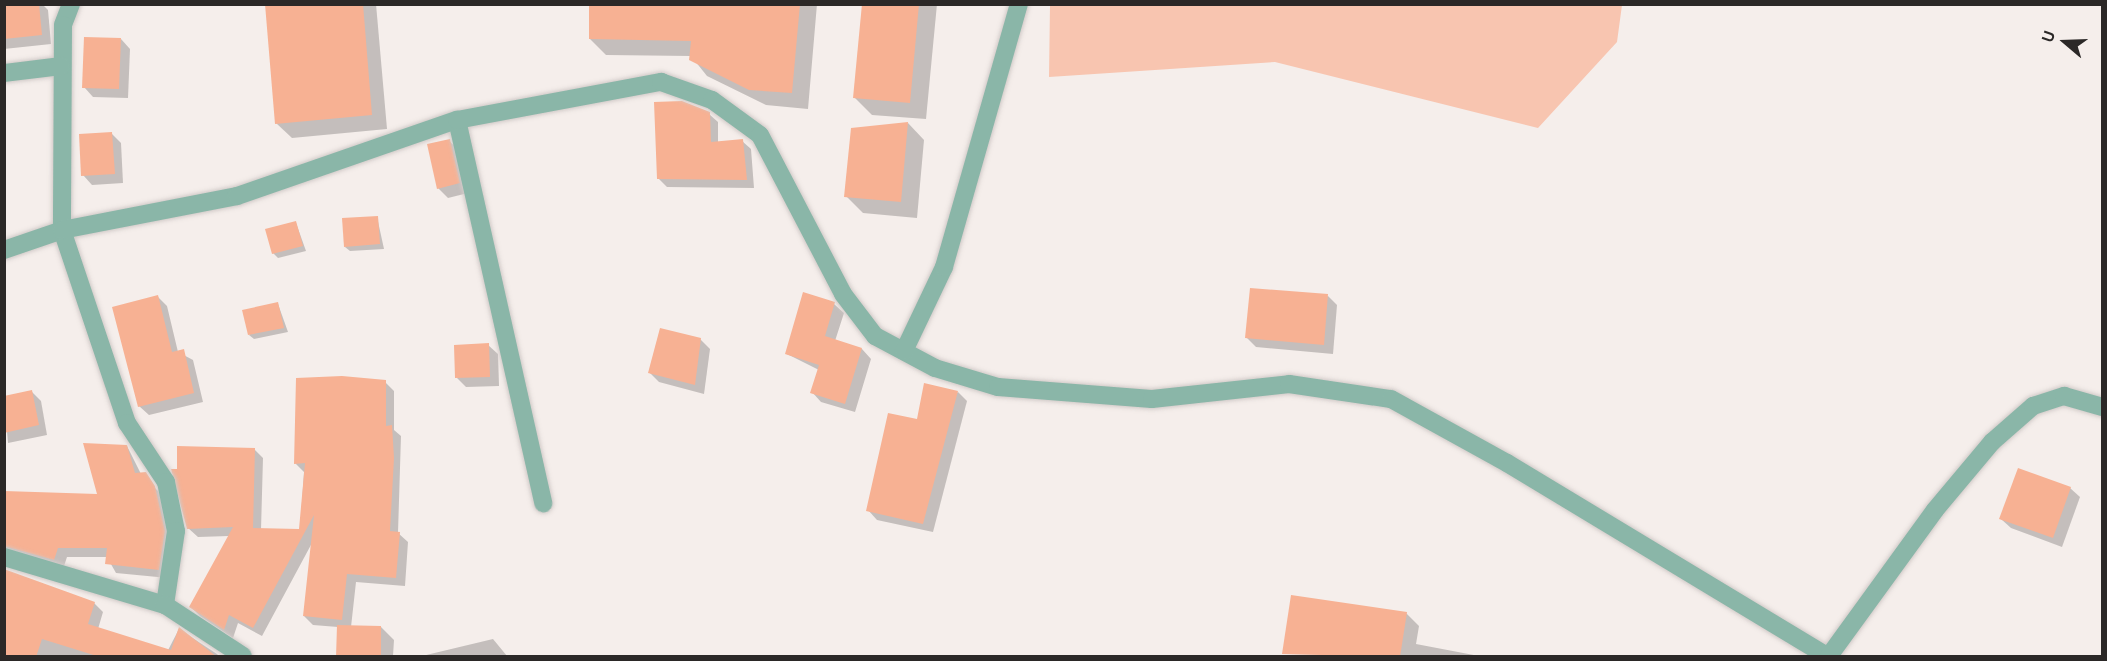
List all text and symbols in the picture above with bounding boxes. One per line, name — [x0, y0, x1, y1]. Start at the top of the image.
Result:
north arrow — [2035, 12, 2095, 72]
text: U — [2038, 28, 2058, 44]

